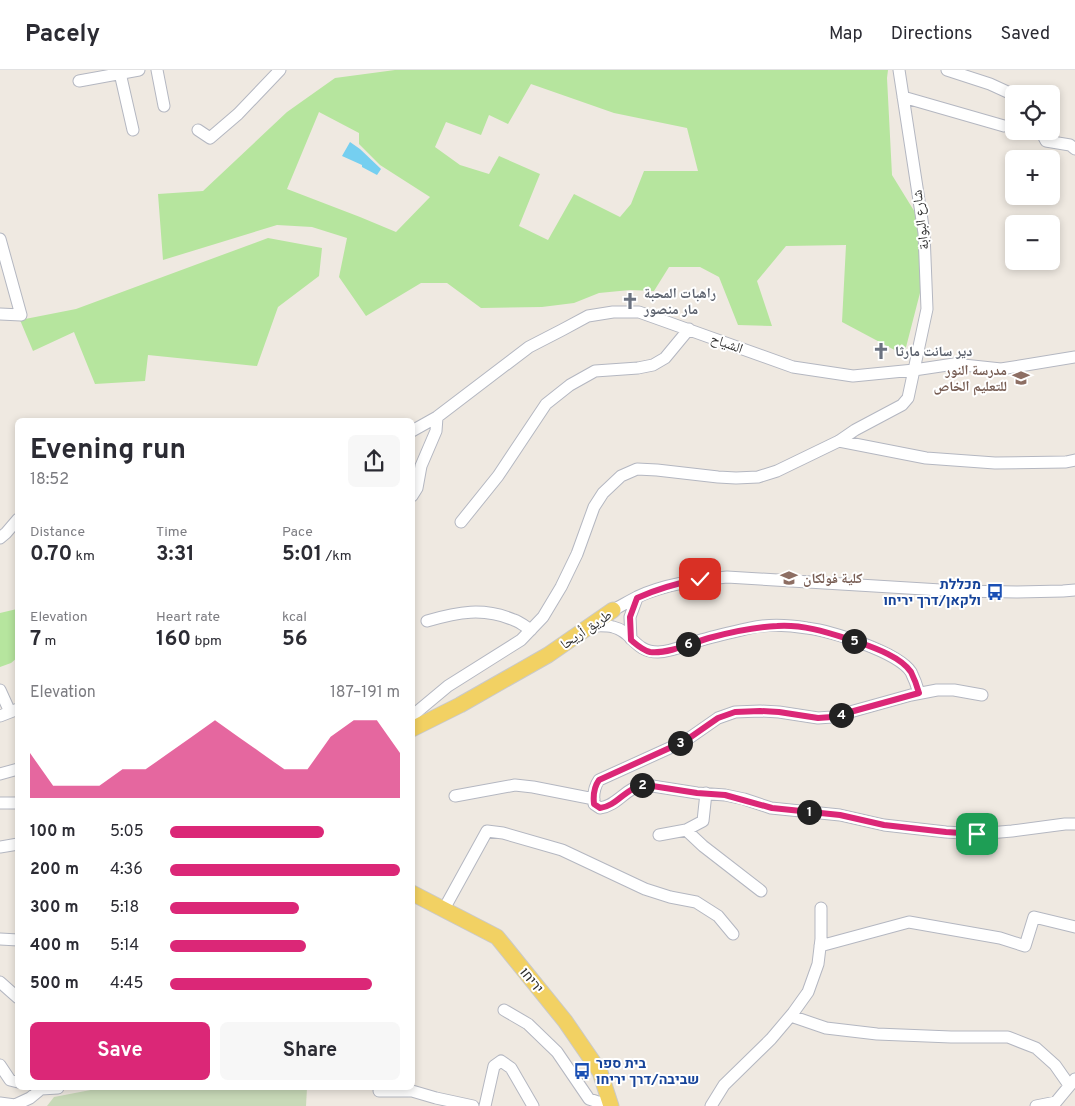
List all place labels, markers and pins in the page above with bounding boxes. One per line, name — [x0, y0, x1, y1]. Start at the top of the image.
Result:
place label: راهبات المحبة مار منصور — [643, 286, 716, 319]
church icon: راهبات المحبة مار منصور — [620, 291, 640, 311]
church icon: دير سانت مارثا — [871, 341, 891, 361]
place label: دير سانت مارثا — [895, 344, 972, 361]
place label: مدرسة النور للتعليم الخاص — [933, 363, 1007, 396]
school or university icon: مدرسة النور للتعليم الخاص — [1011, 368, 1031, 388]
pin — [679, 558, 721, 600]
school or university icon: كلية فولكان — [779, 568, 799, 588]
place label: كلية فولكان — [803, 571, 863, 588]
place label: מכללת ולקאן/דרך יריחו — [883, 577, 981, 610]
bus stop icon: מכללת ולקאן/דרך יריחו — [985, 582, 1005, 602]
pin: 5 — [842, 628, 866, 654]
pin: 6 — [676, 632, 700, 656]
pin: 4 — [828, 702, 854, 728]
pin: 3 — [668, 730, 692, 756]
pin: 2 — [630, 772, 654, 798]
pin: 1 — [796, 800, 822, 824]
pin — [956, 813, 998, 855]
place label: בית ספר שביבה/דרך יריחו — [596, 1056, 699, 1089]
bus stop icon: בית ספר שביבה/דרך יריחו — [572, 1061, 592, 1081]

